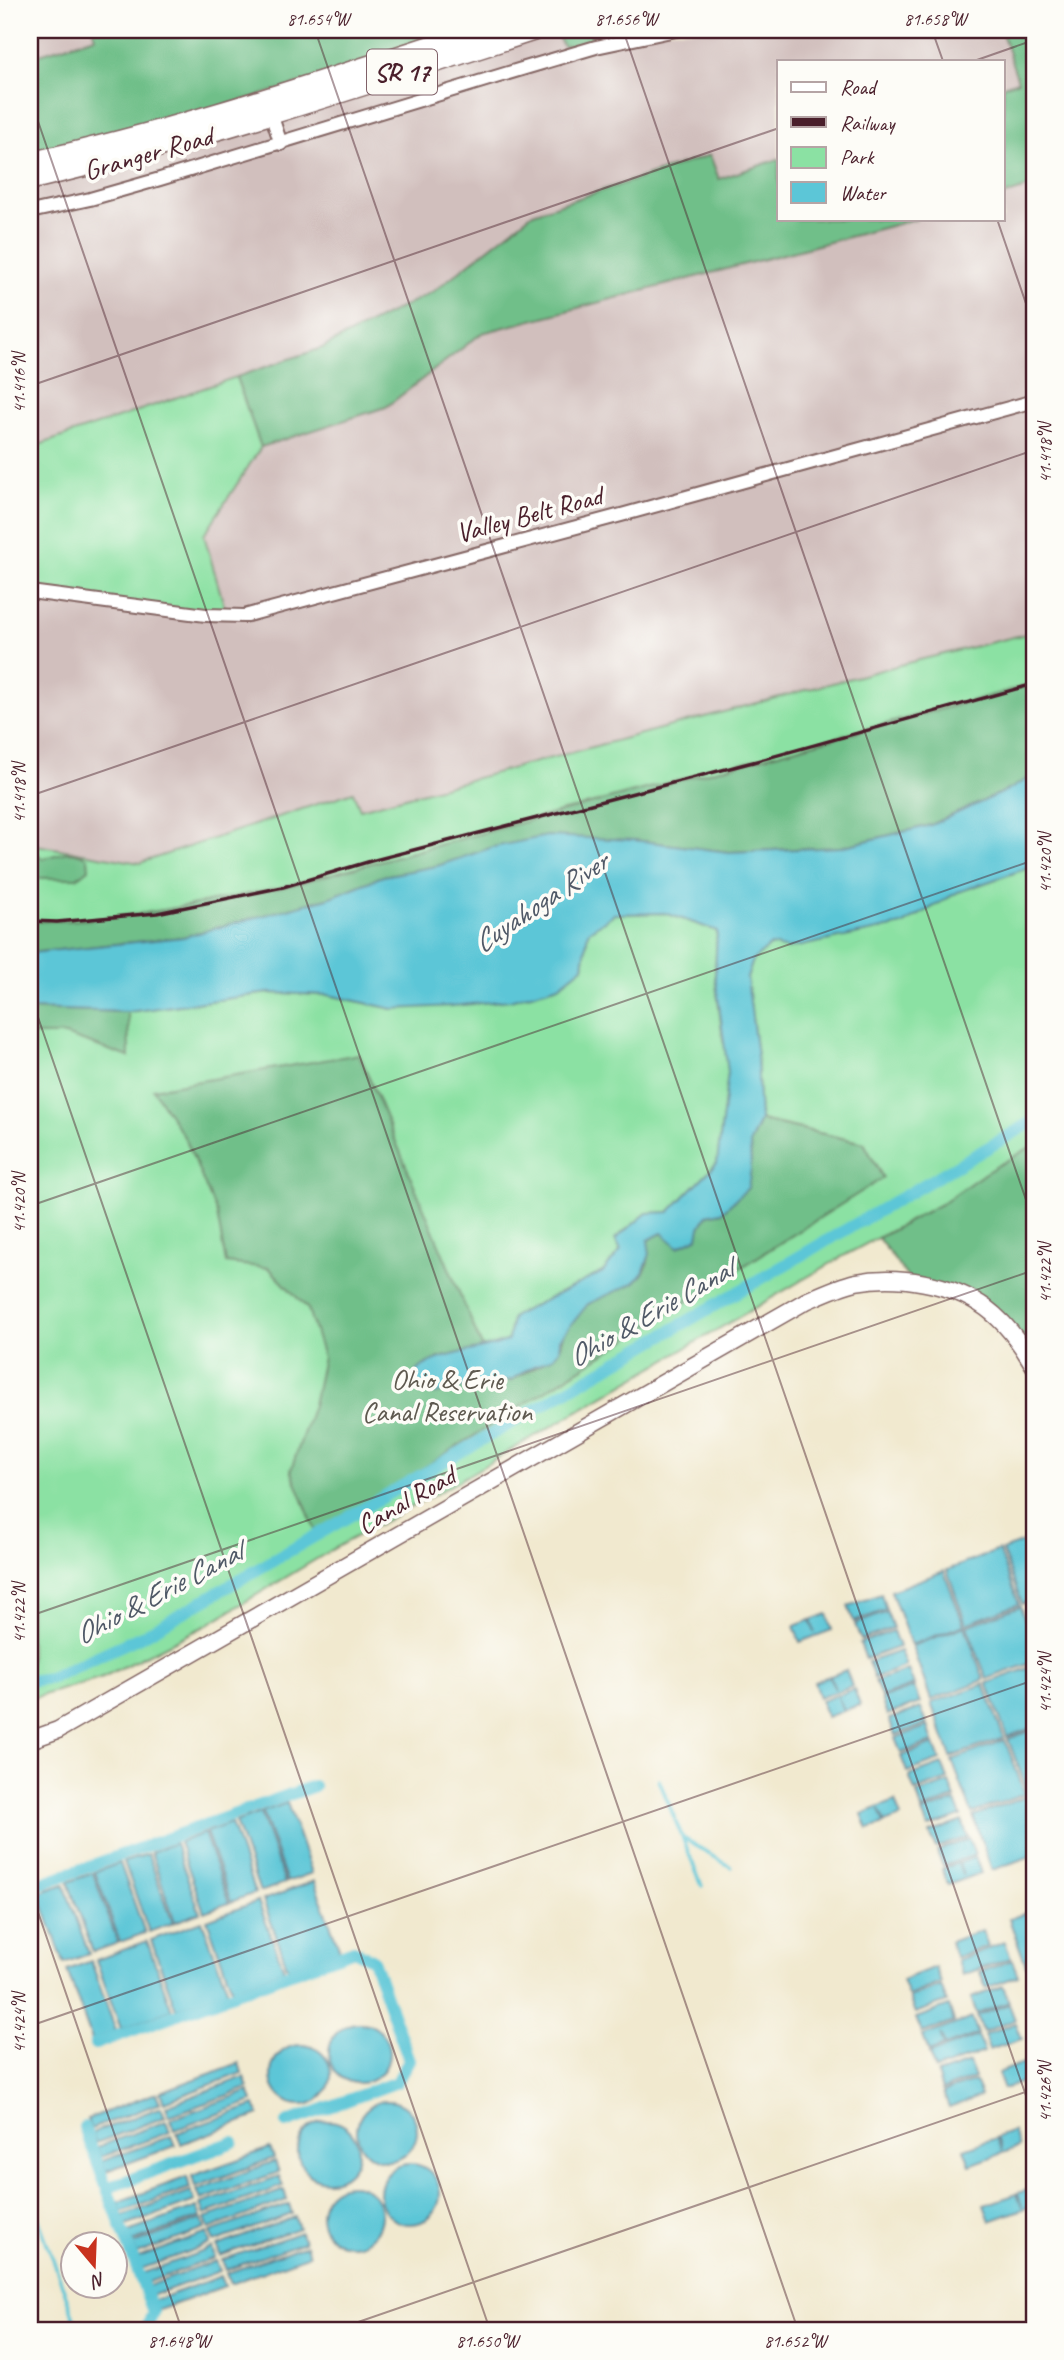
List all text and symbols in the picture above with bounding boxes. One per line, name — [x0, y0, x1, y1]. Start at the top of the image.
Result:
text: 81.654°W — [287, 8, 352, 30]
text: 81.656°W — [595, 8, 660, 30]
text: 81.658°W — [904, 8, 969, 30]
road number: SR 17 — [367, 50, 437, 94]
legend — [777, 60, 1004, 220]
text: Road — [840, 74, 879, 100]
text: Railway — [840, 110, 896, 136]
street label: Granger Road — [80, 117, 220, 188]
text: Park — [840, 144, 875, 170]
text: Water — [840, 180, 887, 206]
text: 41.416°N — [8, 350, 30, 413]
text: 41.418°N — [1034, 420, 1056, 483]
street label: Valley Belt Road — [452, 477, 610, 550]
text: 41.418°N — [8, 760, 30, 823]
text: 41.420°N — [1034, 830, 1056, 893]
water label: Cuyahoga River — [465, 841, 618, 961]
text: 41.420°N — [8, 1170, 30, 1233]
text: 41.422°N — [1034, 1240, 1056, 1303]
water label: Ohio & Erie Canal — [561, 1246, 748, 1376]
park label: Ohio & Erie Canal Reservation — [362, 1362, 533, 1429]
street label: Canal Road — [351, 1456, 465, 1542]
water label: Ohio & Erie Canal — [68, 1528, 257, 1653]
text: 41.422°N — [8, 1580, 30, 1643]
text: 41.424°N — [1034, 1650, 1056, 1713]
text: 41.424°N — [8, 1990, 30, 2053]
text: 41.426°N — [1034, 2059, 1056, 2122]
north arrow — [60, 2230, 130, 2300]
text: N — [87, 2267, 109, 2294]
text: 81.648°W — [148, 2330, 213, 2352]
text: 81.650°W — [456, 2330, 521, 2352]
text: 81.652°W — [764, 2330, 829, 2352]

